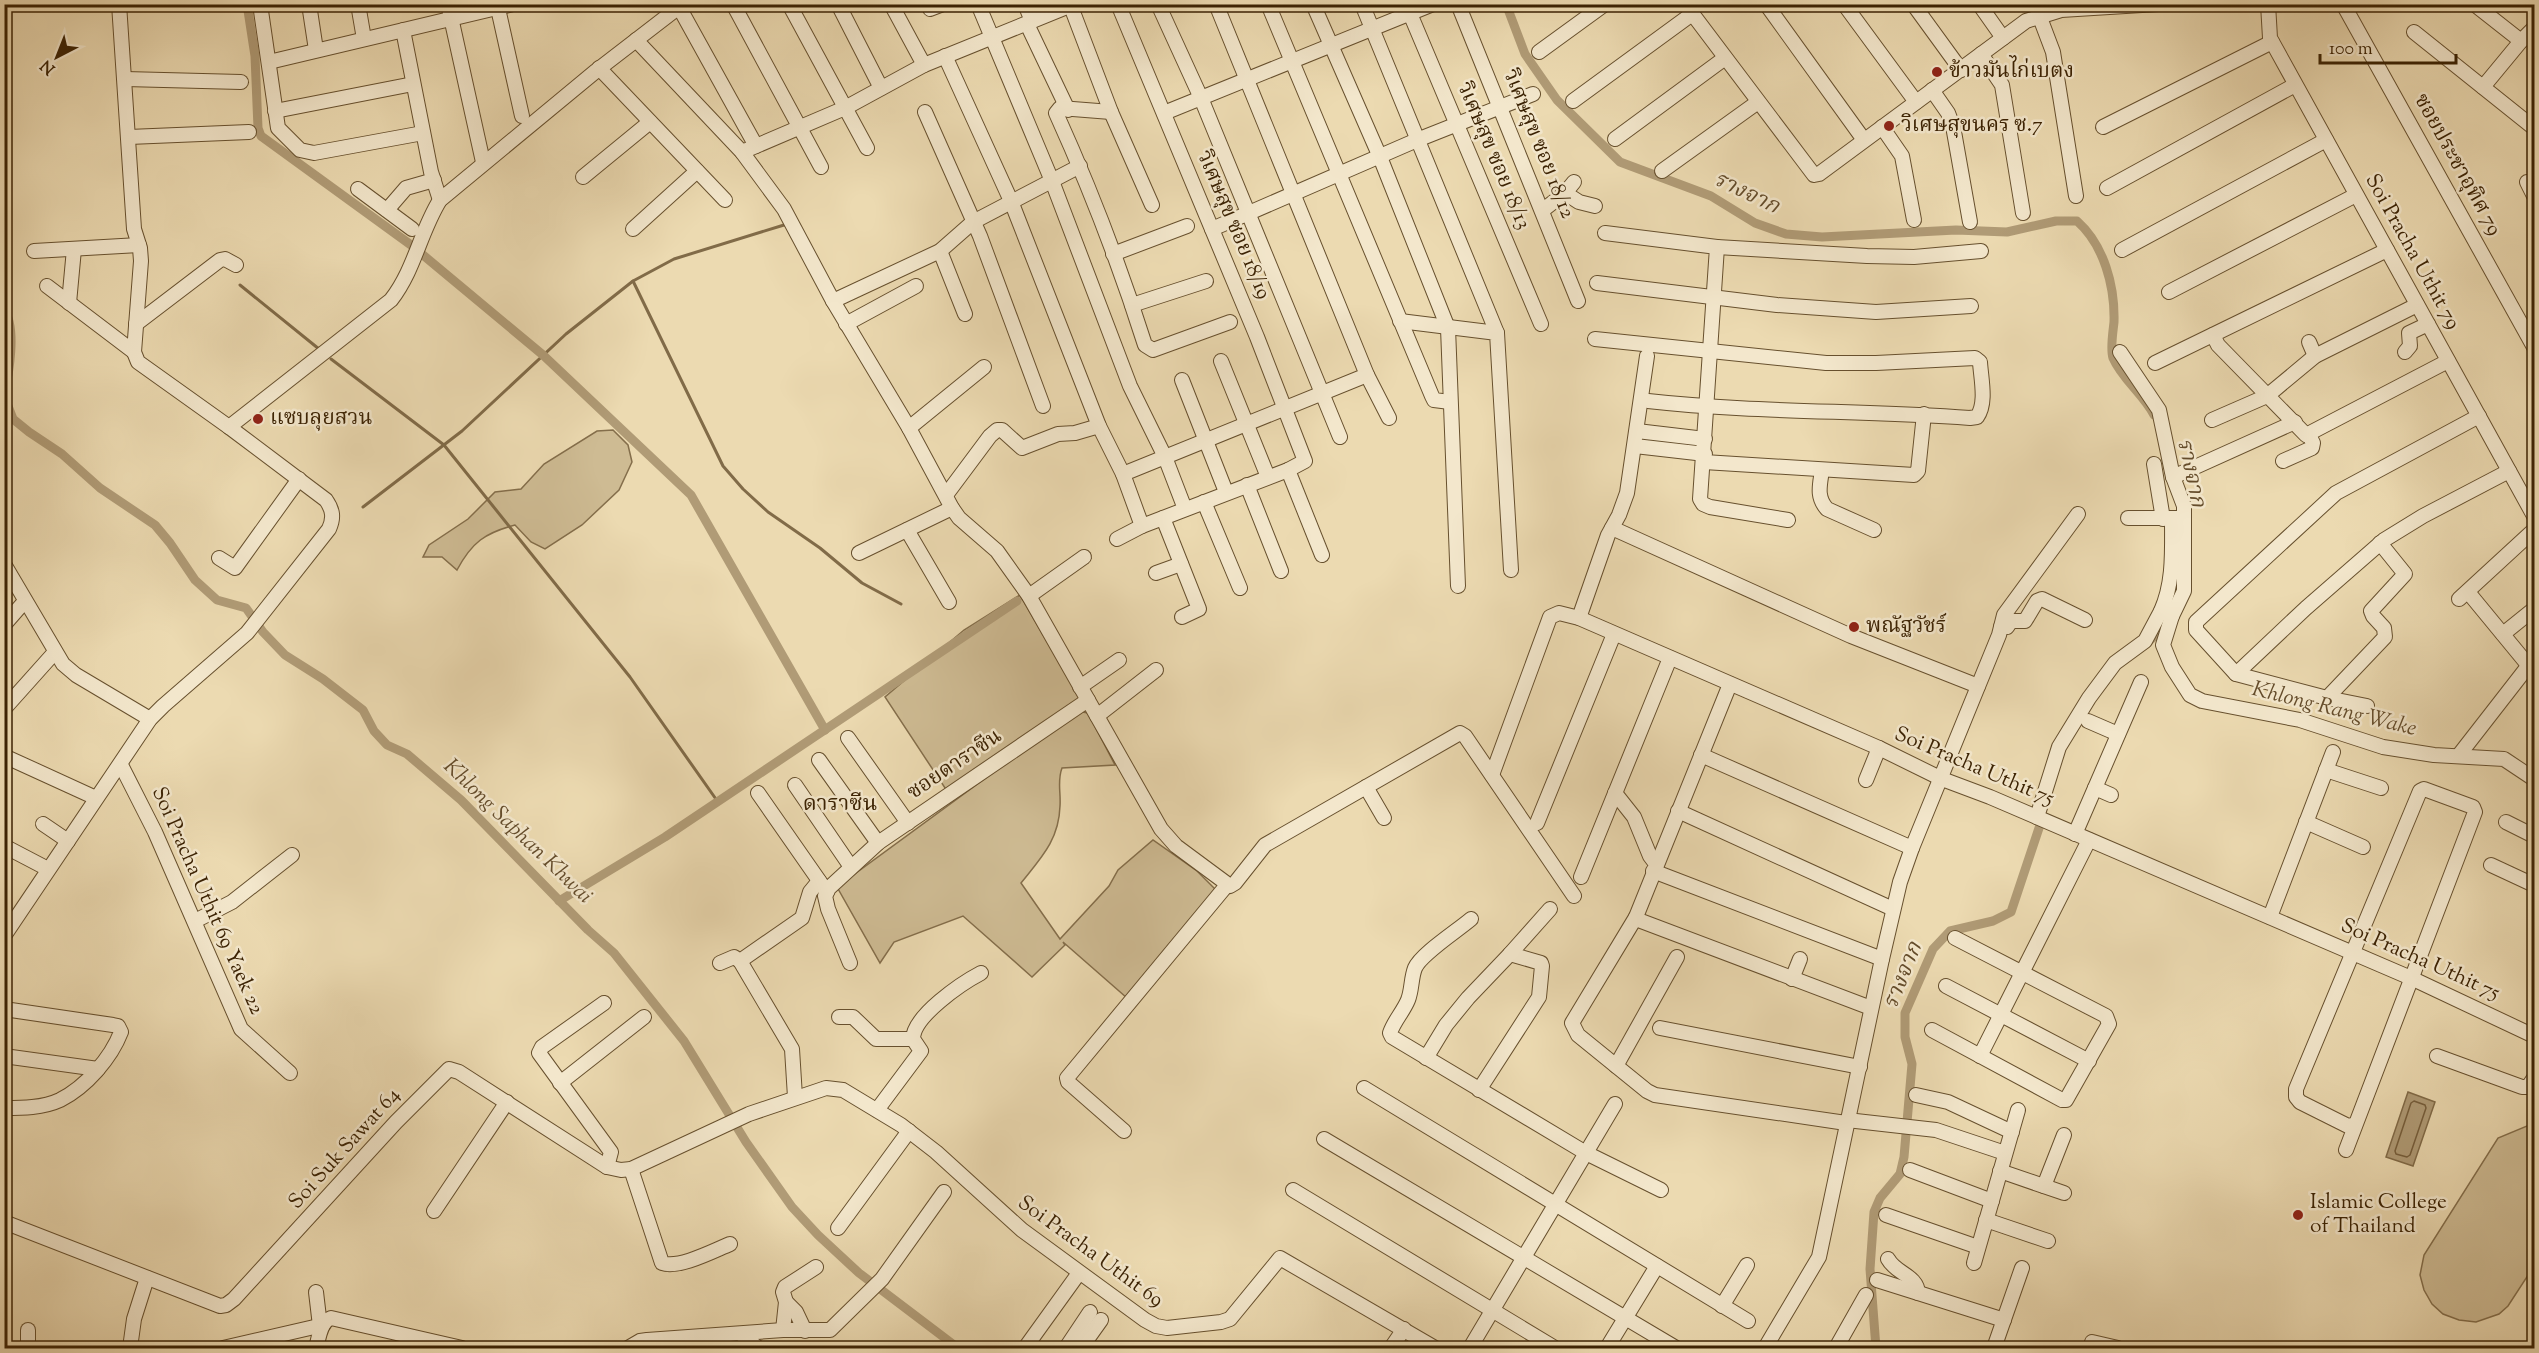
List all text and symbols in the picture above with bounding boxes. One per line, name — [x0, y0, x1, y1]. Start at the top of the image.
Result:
north arrow — [27, 27, 87, 87]
scale bar — [2320, 27, 2456, 65]
text: 100 m — [2329, 37, 2373, 63]
text: N — [36, 53, 61, 79]
place label: ข้าวมันไก่เบตง — [1949, 55, 2074, 87]
street label: วิเศษสุข ซอย 18/12 — [1494, 65, 1582, 224]
marker: ข้าวมันไก่เบตง — [1930, 65, 1944, 79]
street label: วิเศษสุข ซอย 18/13 — [1448, 78, 1538, 234]
street label: ซอยประชาอุทิศ 79 — [2406, 89, 2508, 241]
place label: วิเศษสุขนคร ซ.7 — [1901, 111, 2043, 141]
marker: วิเศษสุขนคร ซ.7 — [1882, 119, 1896, 133]
street label: วิเศษสุข ซอย 18/19 — [1188, 146, 1278, 304]
water label: รางจาก — [1708, 164, 1785, 224]
street label: Soi Pracha Uthit 79 — [2357, 169, 2467, 335]
place label: แซบลุยสวน — [270, 404, 372, 434]
marker: แซบลุยสวน — [251, 412, 265, 426]
water label: รางจาก — [2167, 436, 2213, 511]
place label: พณัฐวัชร์ — [1866, 612, 1947, 642]
marker: พณัฐวัชร์ — [1847, 620, 1861, 634]
water label: Khlong Rang Wake — [2248, 674, 2420, 746]
street label: Soi Pracha Uthit 75 — [1889, 720, 2059, 814]
street label: ซอยดาราซีน — [902, 722, 1009, 808]
water label: Khlong Saphan Khwai — [435, 752, 599, 912]
street label: Soi Pracha Uthit 69 Yaek 22 — [143, 782, 271, 1020]
district label: ดาราซีน — [803, 789, 877, 821]
street label: Soi Pracha Uthit 75 — [2336, 912, 2504, 1008]
water label: รางจาก — [1876, 937, 1932, 1014]
street label: Soi Suk Sawat 64 — [282, 1082, 408, 1216]
place label: Islamic College of Thailand — [2310, 1188, 2447, 1242]
street label: Soi Pracha Uthit 69 — [1011, 1189, 1169, 1315]
marker: Islamic College of Thailand — [2291, 1208, 2305, 1222]

